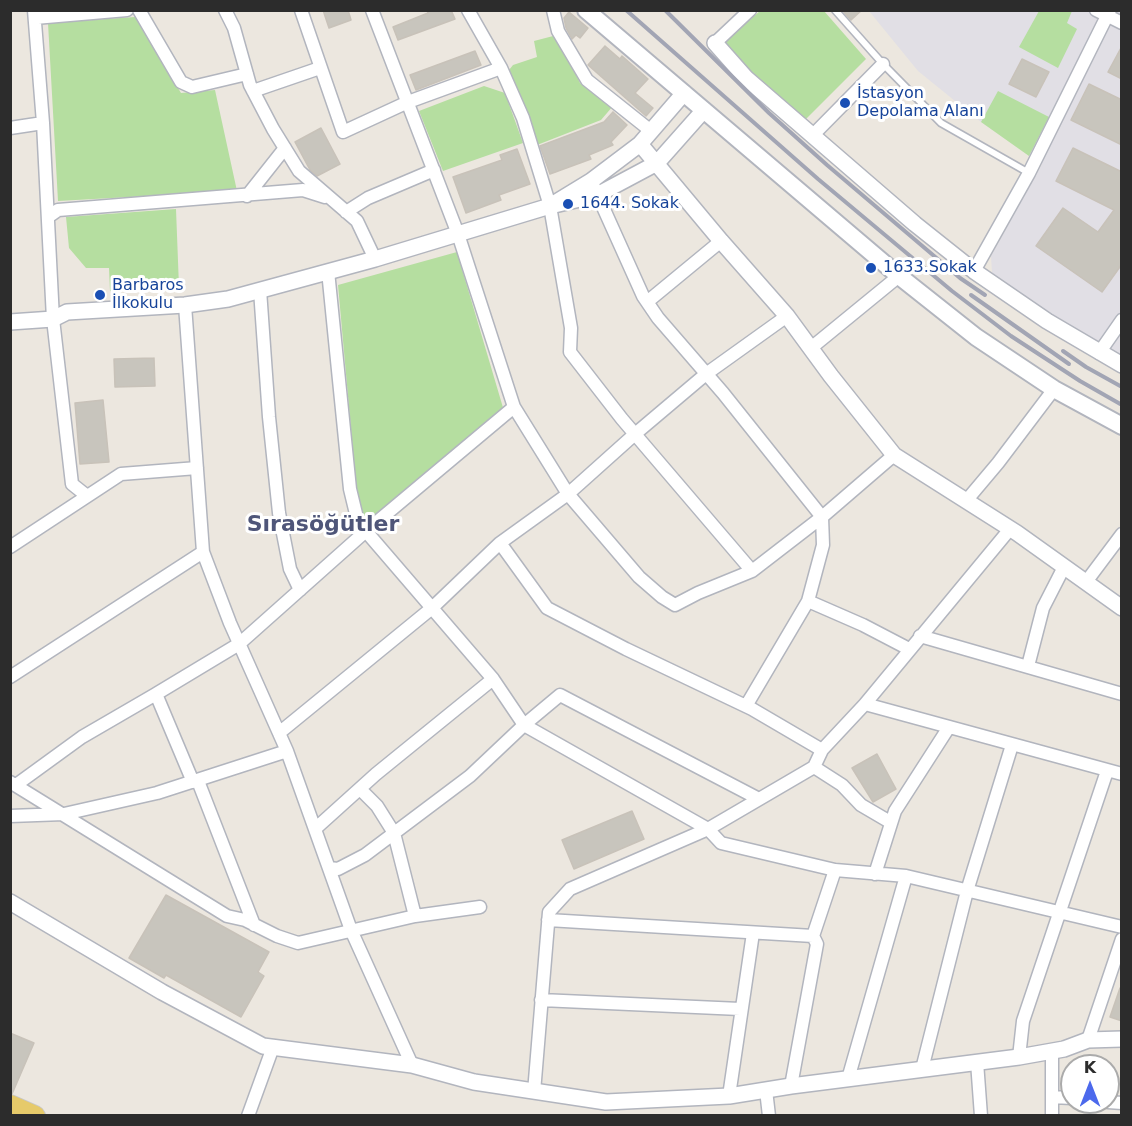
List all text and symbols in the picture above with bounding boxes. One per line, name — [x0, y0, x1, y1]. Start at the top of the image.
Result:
place label: İstasyon Depolama Alanı — [857, 84, 984, 122]
marker: İstasyon Depolama Alanı — [838, 96, 852, 110]
place label: 1644. Sokak — [580, 194, 679, 214]
marker: 1644. Sokak — [561, 197, 575, 211]
place label: 1633.Sokak — [883, 258, 977, 278]
marker: 1633.Sokak — [864, 261, 878, 275]
place label: Barbaros İlkokulu — [112, 276, 184, 314]
marker: Barbaros İlkokulu — [93, 288, 107, 302]
district label: Sırasöğütler — [247, 512, 399, 538]
north arrow — [1060, 1054, 1120, 1114]
text: K — [1084, 1058, 1096, 1077]

